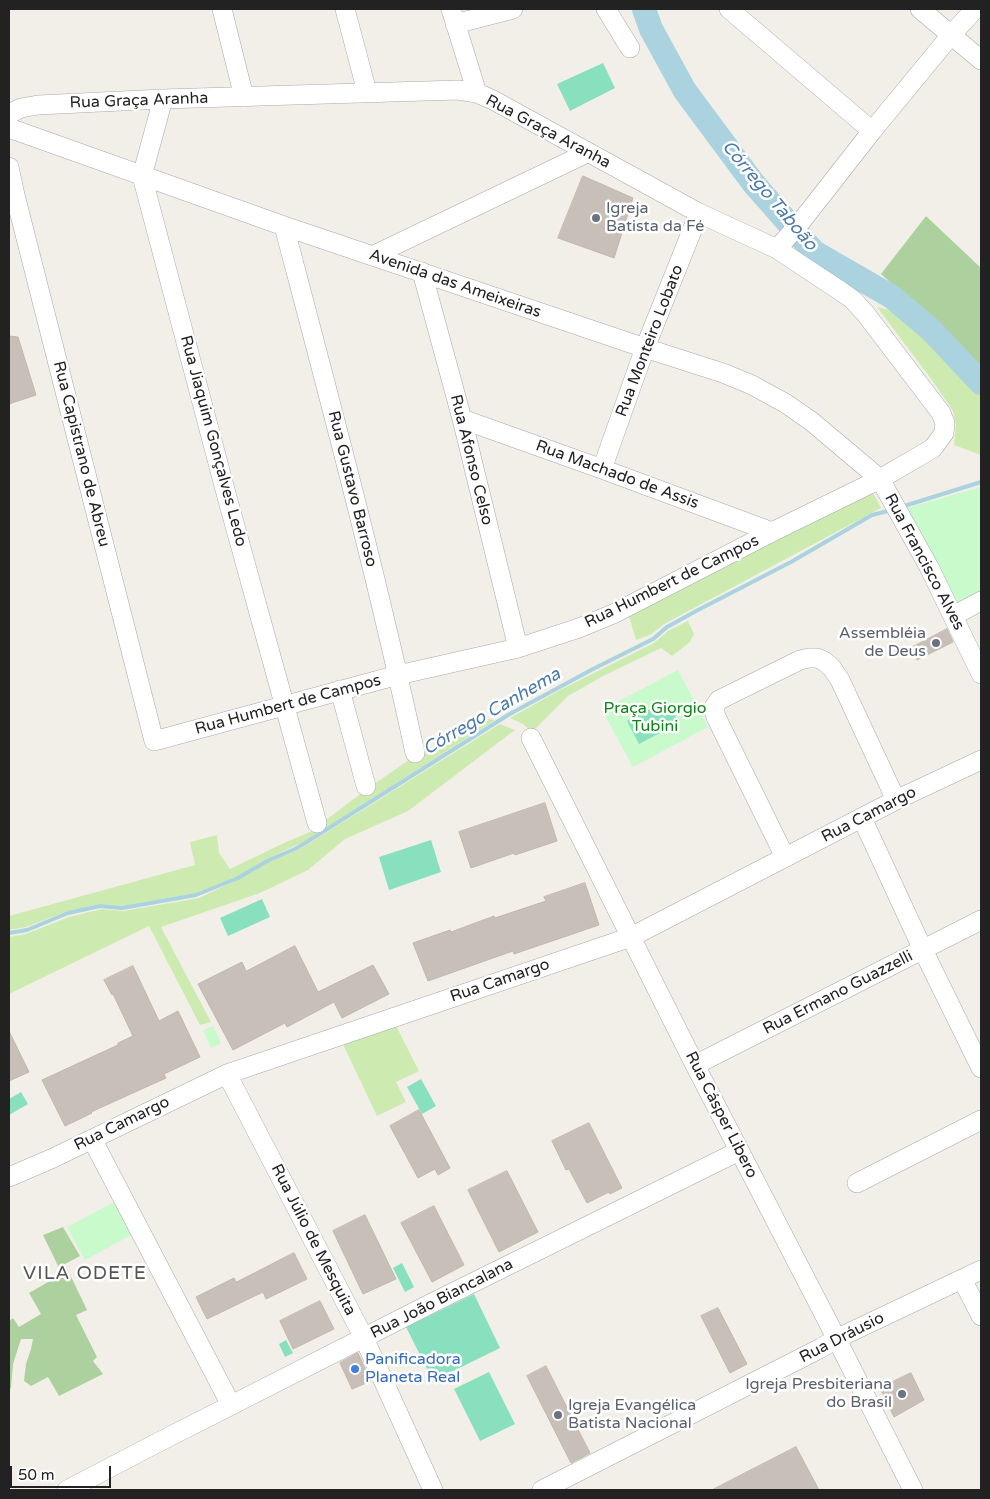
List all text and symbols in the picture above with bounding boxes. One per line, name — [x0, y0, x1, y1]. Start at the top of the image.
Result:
street label: Rua Graça Aranha — [69, 89, 209, 113]
street label: Rua Graça Aranha — [482, 91, 614, 173]
water label: Córrego Taboão — [717, 137, 821, 255]
place label: Igreja Batista da Fé — [606, 199, 704, 237]
marker: Igreja Batista da Fé — [590, 212, 602, 224]
street label: Avenida das Ameixeiras — [367, 246, 543, 322]
street label: Rua Monteiro Lobato — [612, 262, 688, 420]
street label: Rua Jiaquim Gonçalves Ledo — [176, 333, 250, 549]
street label: Rua Capistrano de Abreu — [49, 359, 113, 549]
street label: Rua Afonso Celso — [445, 393, 497, 527]
street label: Rua Gustavo Barroso — [323, 409, 381, 569]
street label: Rua Machado de Assis — [533, 437, 701, 513]
street label: Rua Francisco Alves — [880, 490, 968, 634]
street label: Rua Humbert de Campos — [582, 531, 762, 633]
place label: Assembléia de Deus — [839, 624, 926, 662]
marker: Assembléia de Deus — [930, 637, 942, 649]
water label: Córrego Canhema — [419, 664, 565, 760]
street label: Rua Humbert de Campos — [193, 671, 383, 739]
park label: Praça Giorgio Tubini — [604, 699, 706, 737]
street label: Rua Camargo — [818, 783, 920, 847]
street label: Rua Ermano Guazzelli — [760, 947, 916, 1039]
street label: Rua Camargo — [448, 955, 552, 1007]
street label: Rua Cásper Libero — [681, 1048, 761, 1182]
street label: Rua Camargo — [71, 1093, 173, 1155]
street label: Rua Júlio de Mesquita — [266, 1161, 360, 1319]
street label: Rua João Biancalana — [368, 1255, 516, 1343]
district label: VILA ODETE — [22, 1263, 148, 1285]
street label: Rua Dráusio — [796, 1308, 888, 1368]
place label: Panificadora Planeta Real — [365, 1350, 461, 1388]
marker: Panificadora Planeta Real — [349, 1363, 361, 1375]
place label: Igreja Presbiteriana do Brasil — [745, 1375, 892, 1413]
marker: Igreja Presbiteriana do Brasil — [896, 1388, 908, 1400]
place label: Igreja Evangélica Batista Nacional — [568, 1396, 696, 1434]
marker: Igreja Evangélica Batista Nacional — [552, 1409, 564, 1421]
scale bar — [12, 1456, 114, 1488]
text: 50 m — [18, 1466, 55, 1484]

